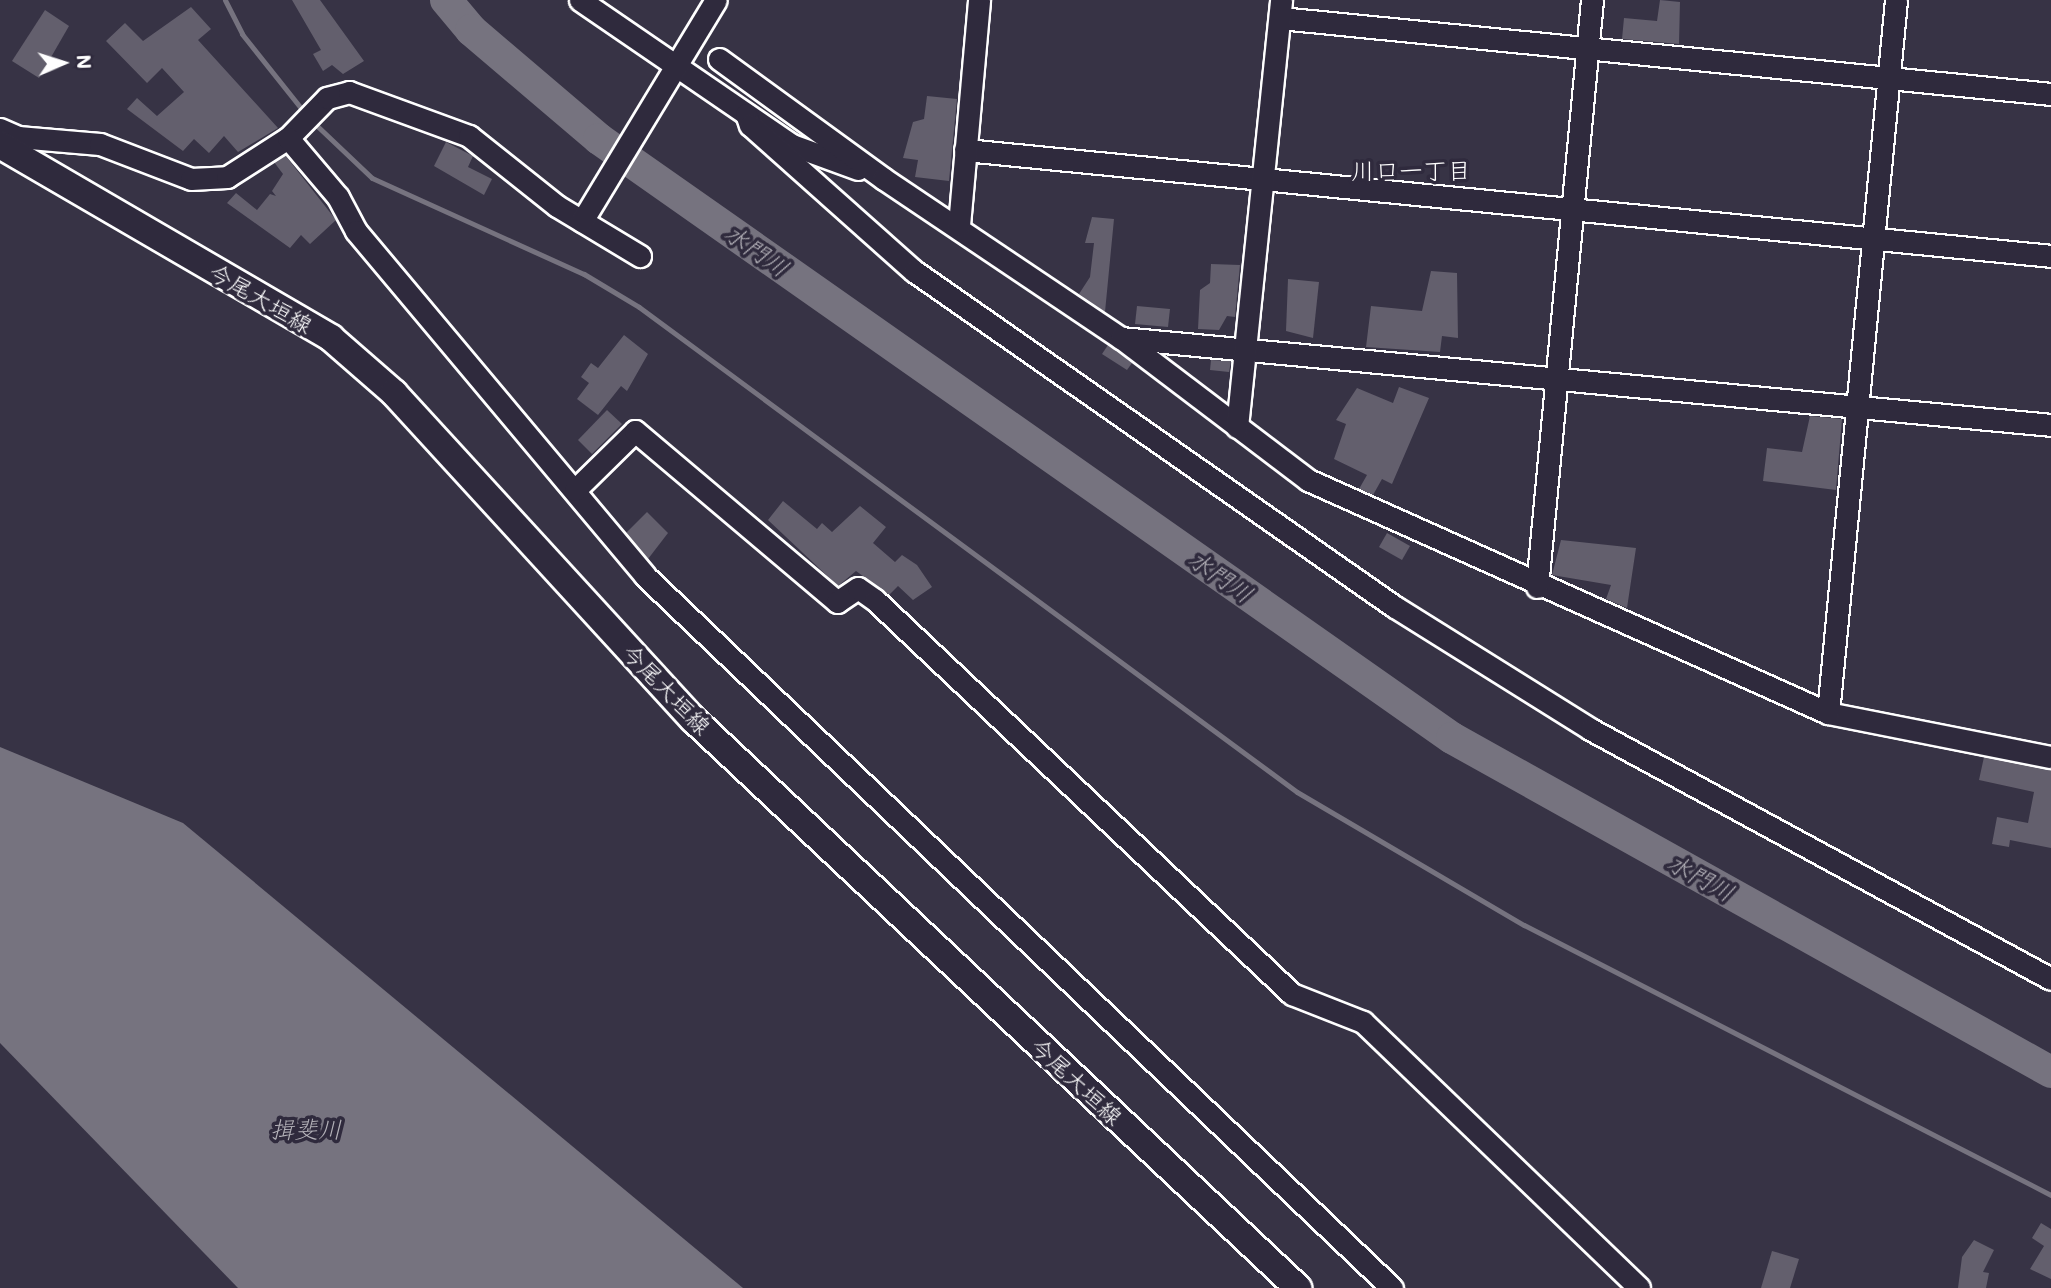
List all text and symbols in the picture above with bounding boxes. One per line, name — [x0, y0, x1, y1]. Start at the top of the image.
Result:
north arrow — [28, 28, 98, 98]
text: N — [72, 54, 97, 70]
district label: 川口一丁目 — [1351, 156, 1471, 184]
water label: 水門川 — [719, 218, 795, 282]
street label: 今尾大垣線 — [204, 257, 318, 339]
water label: 水門川 — [1183, 544, 1259, 608]
street label: 今尾大垣線 — [617, 638, 717, 740]
water label: 水門川 — [1663, 847, 1739, 907]
street label: 今尾大垣線 — [1026, 1032, 1128, 1130]
water label: 揖斐川 — [270, 1115, 342, 1143]

